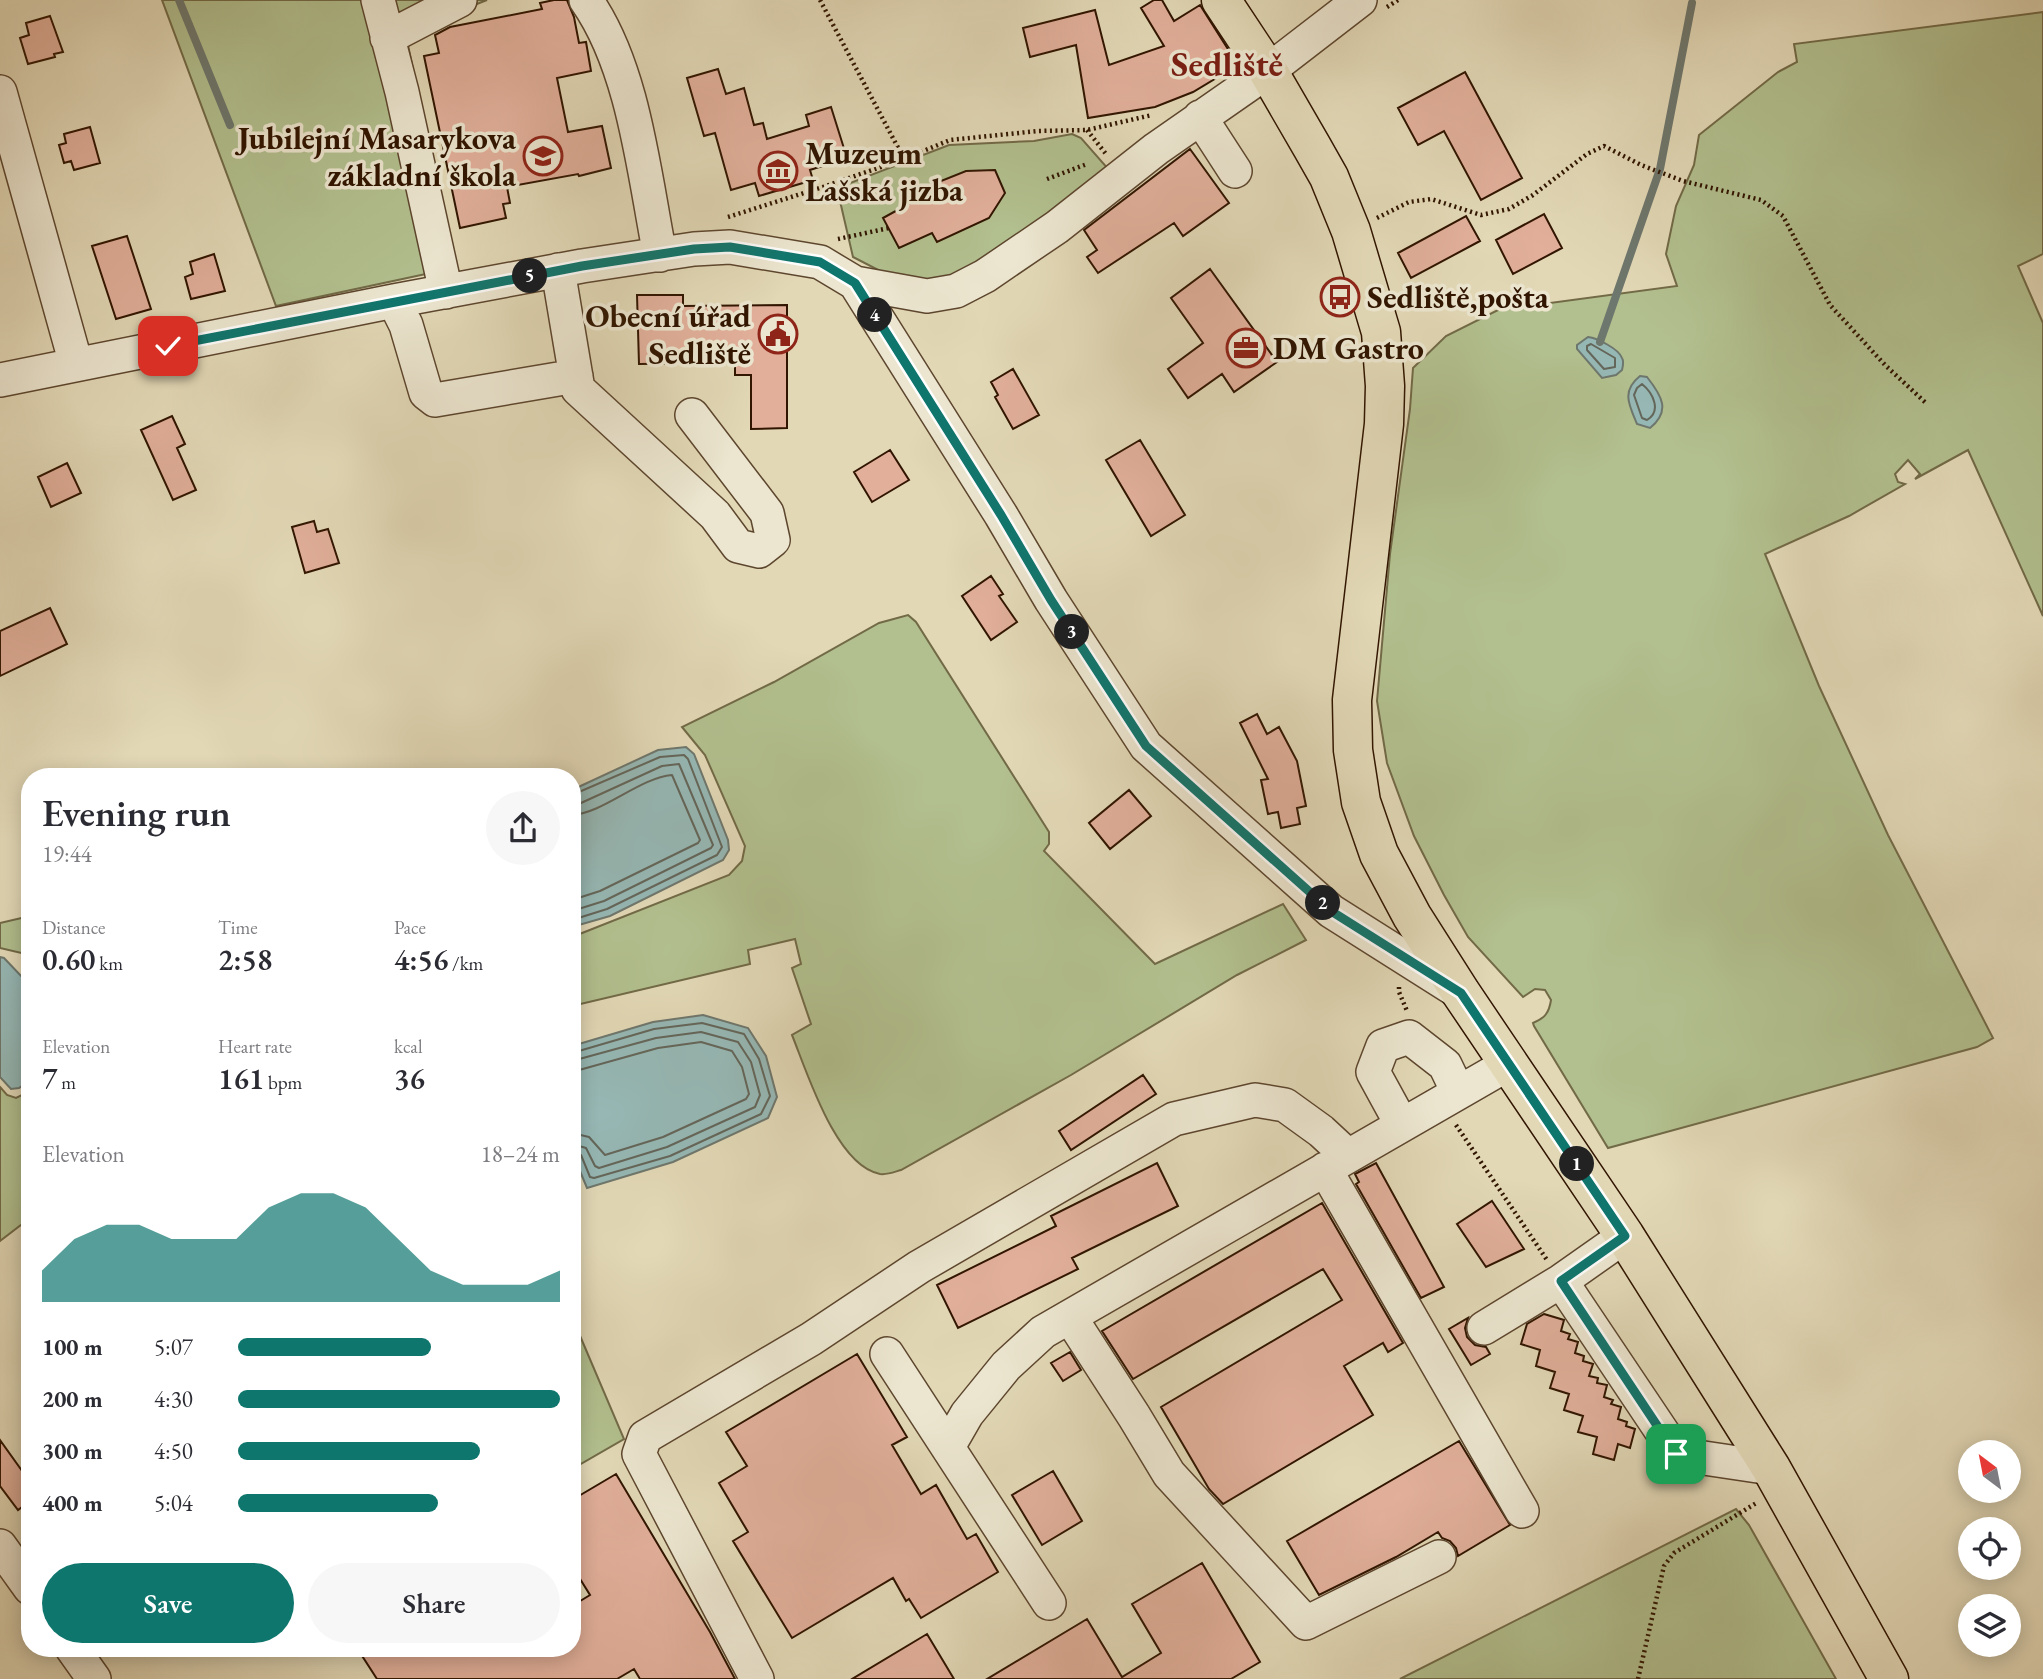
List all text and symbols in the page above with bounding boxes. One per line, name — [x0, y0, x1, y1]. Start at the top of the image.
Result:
district label: Sedliště — [1171, 41, 1283, 86]
place label: Jubilejní Masarykova základní škola — [234, 117, 517, 196]
place label: Muzeum Lašská jizba — [805, 132, 964, 211]
school or university icon: Jubilejní Masarykova základní škola — [522, 135, 564, 177]
museum icon: Muzeum Lašská jizba — [757, 150, 799, 192]
pin: 5 — [512, 258, 548, 294]
text: 5 — [524, 263, 535, 288]
bus stop icon: Sedliště,pošta — [1319, 276, 1361, 318]
place label: Sedliště,pošta — [1367, 276, 1550, 318]
place label: Obecní úřad Sedliště — [585, 295, 751, 374]
pin: 4 — [858, 298, 892, 332]
text: 4 — [869, 302, 880, 327]
public building icon: Obecní úřad Sedliště — [757, 313, 799, 355]
pin — [138, 316, 198, 376]
icon: check — [149, 327, 187, 365]
office icon: DM Gastro — [1225, 327, 1267, 369]
place label: DM Gastro — [1273, 327, 1424, 369]
pin: 3 — [1054, 614, 1090, 650]
text: 3 — [1066, 619, 1077, 644]
text: Evening run — [42, 788, 231, 837]
button: share — [486, 791, 560, 865]
text: 19:44 — [42, 839, 92, 869]
pin: 2 — [1306, 886, 1340, 920]
text: 2 — [1317, 890, 1328, 915]
text: Distance — [42, 915, 105, 940]
text: Time — [218, 915, 258, 940]
text: Pace — [394, 915, 426, 940]
text: 0.60 — [42, 940, 95, 979]
text: 2:58 — [218, 940, 272, 979]
text: 4:56 — [394, 940, 448, 979]
text: km — [95, 951, 123, 976]
text: /km — [448, 951, 483, 976]
text: Elevation — [42, 1034, 110, 1059]
text: Heart rate — [218, 1034, 292, 1059]
text: kcal — [394, 1034, 423, 1059]
text: 7 — [42, 1059, 57, 1098]
text: 161 — [218, 1059, 264, 1098]
text: 36 — [394, 1059, 425, 1098]
text: m — [57, 1070, 76, 1095]
text: bpm — [264, 1070, 302, 1095]
text: Elevation — [42, 1139, 125, 1169]
text: 18–24 m — [481, 1139, 560, 1169]
pin: 1 — [1560, 1146, 1594, 1182]
text: 1 — [1571, 1151, 1582, 1176]
text: 100 m — [42, 1332, 103, 1362]
text: 5:07 — [154, 1332, 193, 1362]
text: 200 m — [42, 1384, 103, 1414]
text: 4:30 — [154, 1384, 193, 1414]
pin — [1646, 1424, 1706, 1484]
icon: arrive — [1657, 1435, 1695, 1473]
text: 300 m — [42, 1436, 103, 1466]
text: 4:50 — [154, 1436, 193, 1466]
north arrow — [1958, 1440, 2021, 1503]
map controls — [1958, 1440, 2021, 1657]
text: 400 m — [42, 1488, 103, 1518]
text: 5:04 — [154, 1488, 193, 1518]
button: locate — [1958, 1517, 2021, 1580]
button: Save — [42, 1563, 294, 1643]
button: Share — [308, 1563, 560, 1643]
button: layers — [1958, 1594, 2021, 1657]

